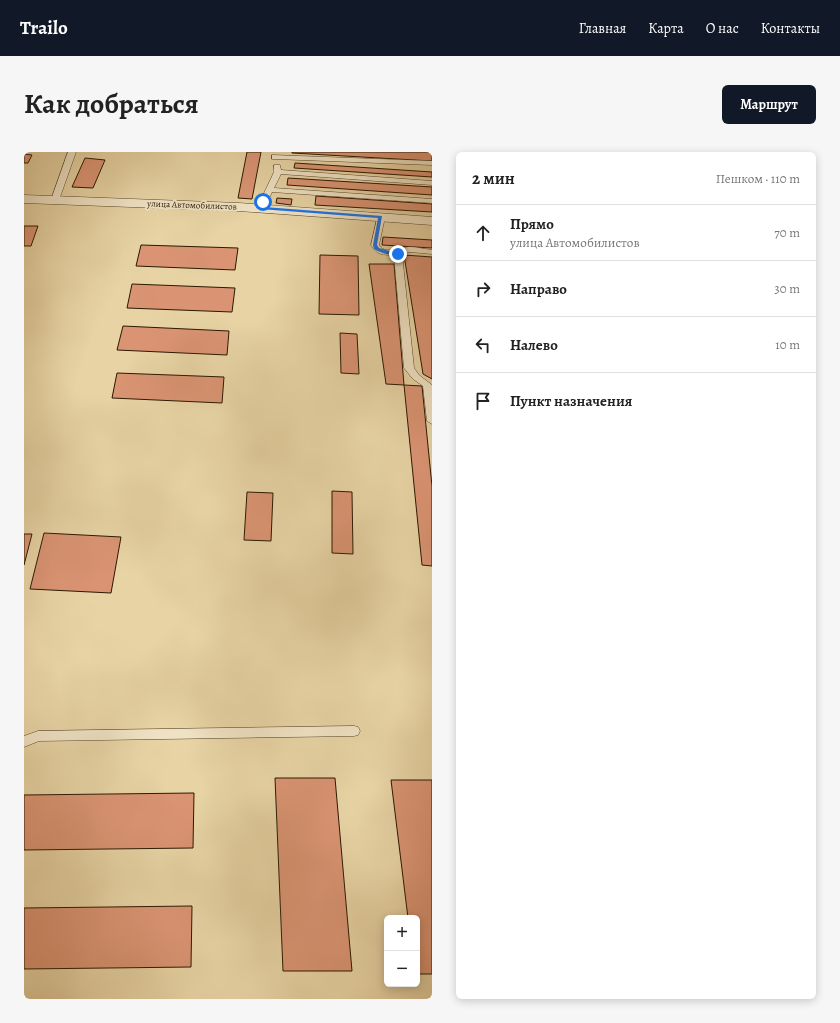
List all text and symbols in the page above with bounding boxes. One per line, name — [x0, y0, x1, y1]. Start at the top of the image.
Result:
text: Trailo — [20, 15, 68, 41]
text: Главная — [579, 19, 626, 38]
text: Карта — [648, 19, 684, 38]
text: О нас — [706, 19, 739, 38]
text: Контакты — [761, 19, 820, 38]
text: Как добраться — [24, 85, 199, 123]
button: Маршрут — [722, 85, 816, 124]
text: 2 мин — [472, 167, 515, 190]
text: Пешком · 110 m — [716, 170, 800, 187]
route start — [254, 193, 272, 211]
street label: улица Автомобилистов — [146, 197, 237, 213]
text: Прямо — [510, 214, 554, 234]
icon: ahead — [472, 222, 494, 244]
text: 70 m — [774, 224, 800, 241]
text: улица Автомобилистов — [510, 234, 640, 251]
route end — [389, 245, 407, 263]
icon: right — [472, 278, 494, 300]
text: Направо — [510, 279, 567, 299]
text: 30 m — [774, 280, 800, 297]
icon: left — [472, 334, 494, 356]
text: Налево — [510, 335, 558, 355]
text: 10 m — [775, 336, 800, 353]
icon: arrive — [472, 390, 494, 412]
text: Пункт назначения — [510, 391, 632, 411]
map controls — [384, 915, 420, 987]
button: + — [384, 915, 420, 951]
button: − — [384, 951, 420, 987]

